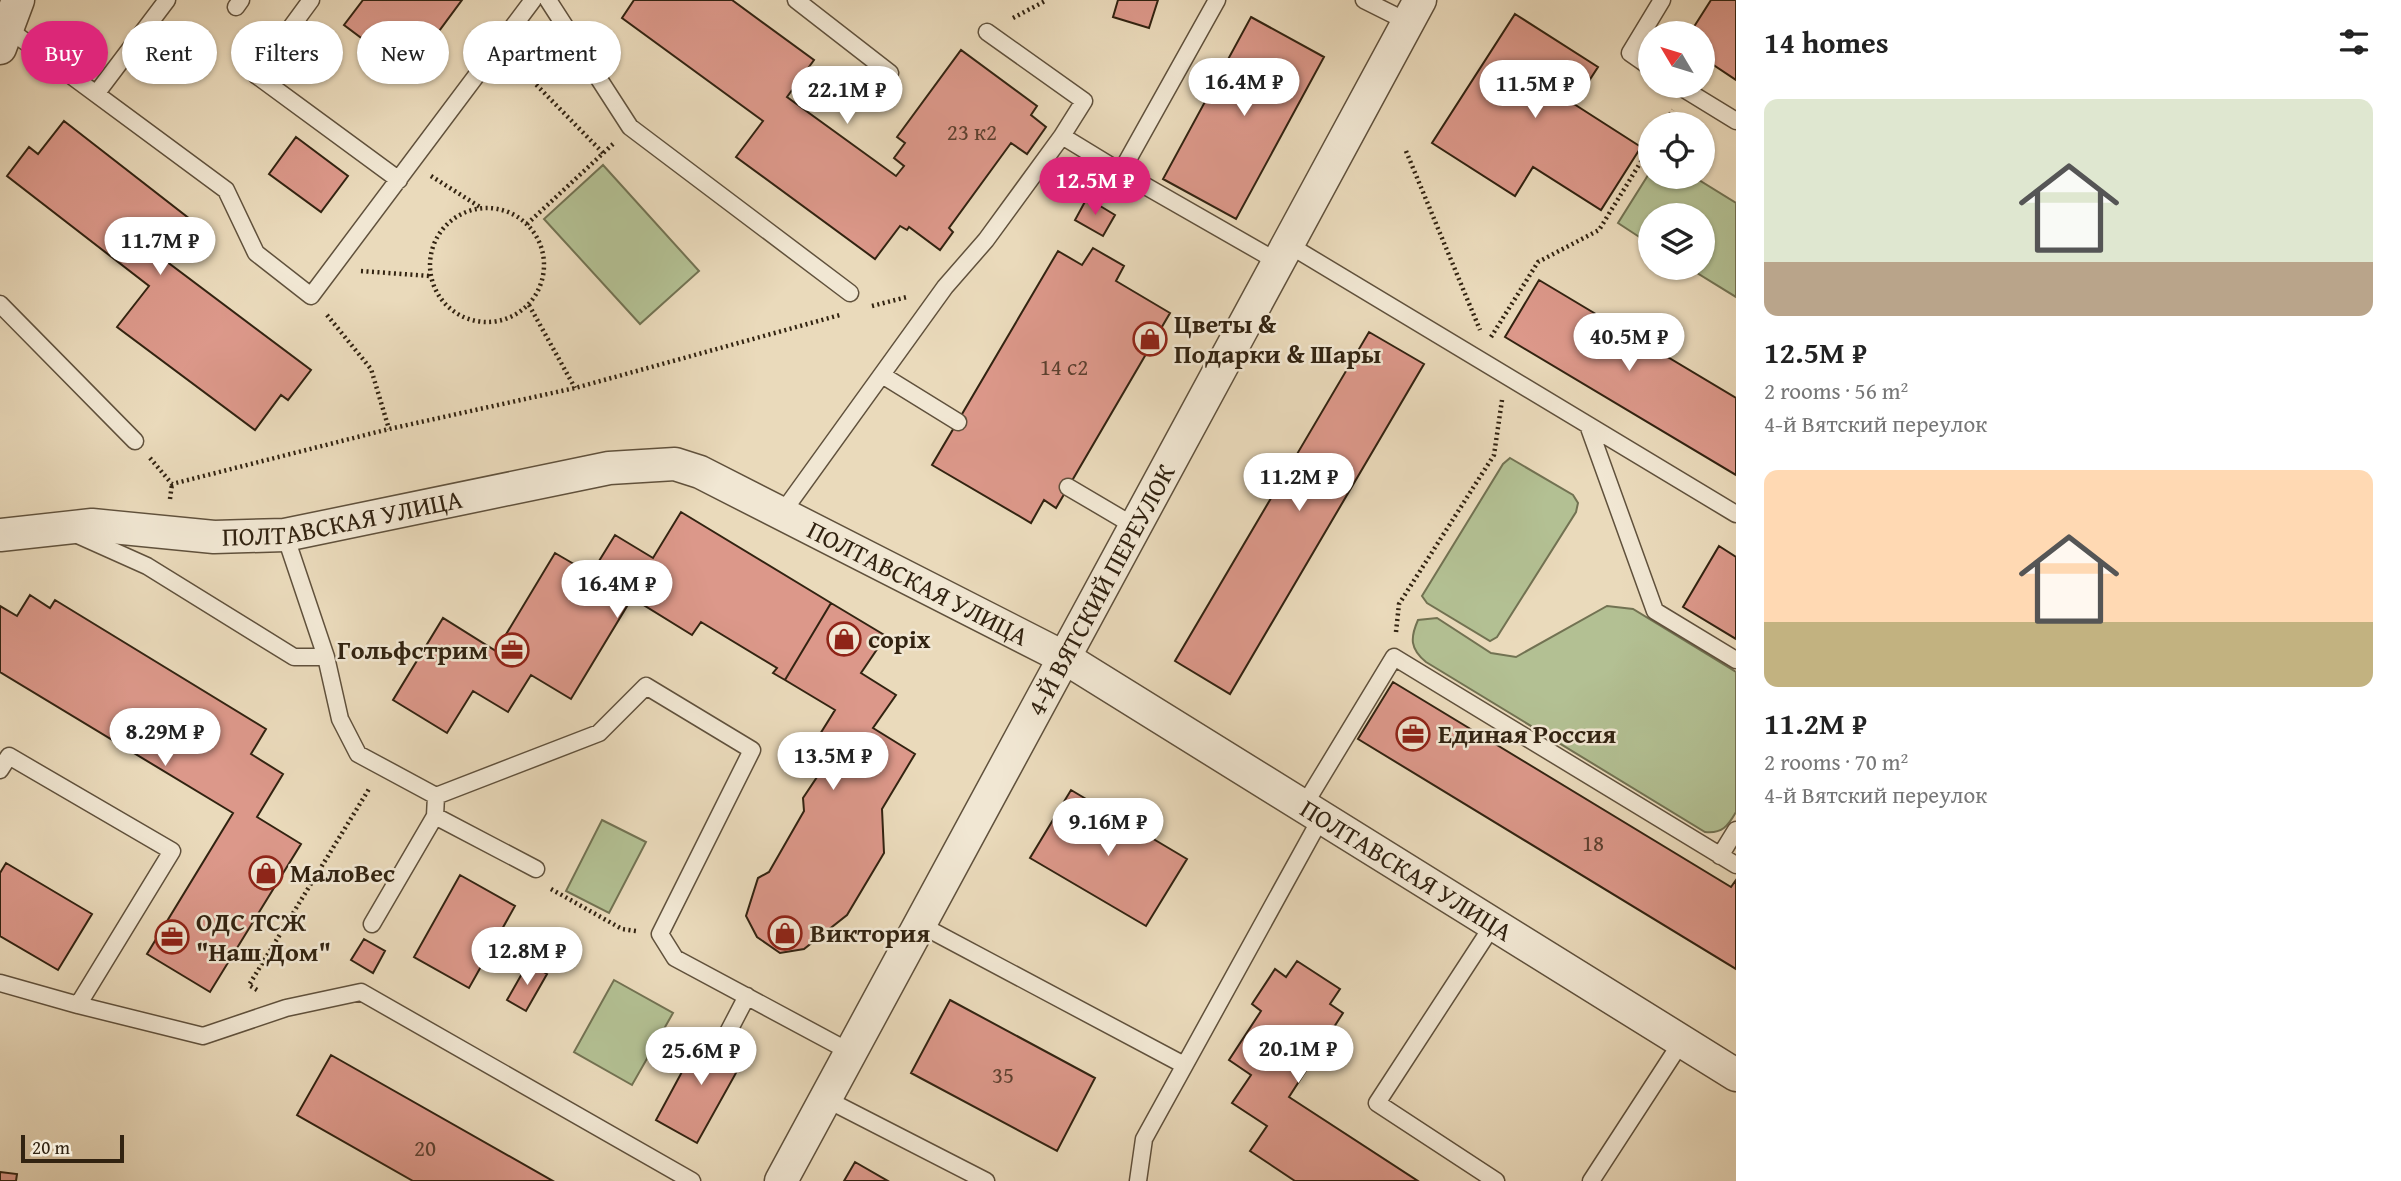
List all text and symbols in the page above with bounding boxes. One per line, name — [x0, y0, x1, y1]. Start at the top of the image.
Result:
text: 14 homes — [1764, 20, 1889, 64]
chip: Buy — [21, 21, 108, 84]
chip: Rent — [122, 21, 217, 84]
chip: Filters — [231, 21, 343, 84]
chip: New — [357, 21, 449, 84]
chip: Apartment — [463, 21, 621, 84]
north arrow — [1638, 21, 1715, 98]
map controls — [1638, 21, 1715, 280]
icon: filters — [2335, 23, 2373, 61]
pin: 16.4M ₽ — [1179, 58, 1309, 118]
pin: 11.5M ₽ — [1470, 60, 1600, 120]
text: 16.4M ₽ — [1204, 64, 1284, 97]
pin: 22.1M ₽ — [782, 66, 912, 126]
text: 11.5M ₽ — [1495, 66, 1575, 99]
text: 22.1M ₽ — [807, 72, 887, 105]
button: locate — [1638, 112, 1715, 189]
house number: 23 к2 — [947, 115, 997, 148]
icon: home — [2006, 145, 2132, 271]
pin: 12.5M ₽ — [1030, 158, 1160, 217]
text: 12.5M ₽ — [1055, 163, 1135, 196]
button: layers — [1638, 203, 1715, 280]
pin: 11.7M ₽ — [95, 218, 225, 277]
text: 11.7M ₽ — [120, 223, 200, 256]
place label: Цветы & Подарки & Шары — [1174, 304, 1381, 373]
pin: 40.5M ₽ — [1564, 314, 1694, 373]
text: 40.5M ₽ — [1589, 319, 1669, 352]
shop icon: Цветы & Подарки & Шары — [1131, 320, 1169, 358]
text: 12.5M ₽ — [1764, 330, 1867, 374]
house number: 14 с2 — [1040, 350, 1088, 383]
text: 2 rooms · 56 m² — [1764, 374, 1908, 407]
text: 4-й Вятский переулок — [1764, 407, 1987, 440]
pin: 11.2M ₽ — [1234, 454, 1364, 513]
street label: 4-Й ВЯТСКИЙ ПЕРЕУЛОК — [1016, 457, 1184, 723]
text: 11.2M ₽ — [1259, 459, 1339, 492]
street label: ПОЛТАВСКАЯ УЛИЦА — [222, 479, 466, 556]
street label: ПОЛТАВСКАЯ УЛИЦА — [801, 510, 1036, 655]
icon: home — [2006, 516, 2132, 642]
pin: 16.4M ₽ — [552, 560, 682, 620]
text: 16.4M ₽ — [577, 566, 657, 599]
place label: copix — [868, 619, 931, 658]
shop icon: copix — [825, 620, 863, 658]
place label: Гольфстрим — [337, 630, 488, 669]
office icon: Гольфстрим — [493, 631, 531, 669]
text: 11.2M ₽ — [1764, 701, 1867, 745]
pin: 8.29M ₽ — [100, 708, 230, 768]
text: 8.29M ₽ — [125, 714, 205, 747]
place label: Единая Россия — [1438, 714, 1616, 753]
office icon: Единая Россия — [1394, 715, 1432, 753]
pin: 13.5M ₽ — [768, 732, 898, 792]
text: 13.5M ₽ — [793, 738, 873, 771]
text: 2 rooms · 70 m² — [1764, 745, 1908, 778]
text: 4-й Вятский переулок — [1764, 778, 1987, 811]
street label: ПОЛТАВСКАЯ УЛИЦА — [1293, 789, 1521, 951]
pin: 9.16M ₽ — [1043, 798, 1173, 858]
text: 9.16M ₽ — [1068, 804, 1148, 837]
house number: 18 — [1582, 826, 1604, 859]
place label: МалоВес — [290, 853, 395, 892]
shop icon: МалоВес — [247, 854, 285, 892]
place label: ОДС ТСЖ "Наш Дом" — [196, 902, 331, 971]
place label: Виктория — [810, 913, 930, 952]
shop icon: Виктория — [766, 914, 804, 952]
office icon: ОДС ТСЖ "Наш Дом" — [153, 918, 191, 956]
pin: 12.8M ₽ — [462, 928, 592, 987]
text: 12.8M ₽ — [487, 933, 567, 966]
pin: 20.1M ₽ — [1233, 1026, 1363, 1085]
pin: 25.6M ₽ — [636, 1028, 766, 1087]
text: 20.1M ₽ — [1258, 1031, 1338, 1064]
text: 25.6M ₽ — [661, 1033, 741, 1066]
house number: 35 — [992, 1058, 1014, 1091]
house number: 20 — [414, 1131, 436, 1164]
scale bar — [21, 1132, 124, 1164]
text: 20 m — [32, 1133, 70, 1161]

